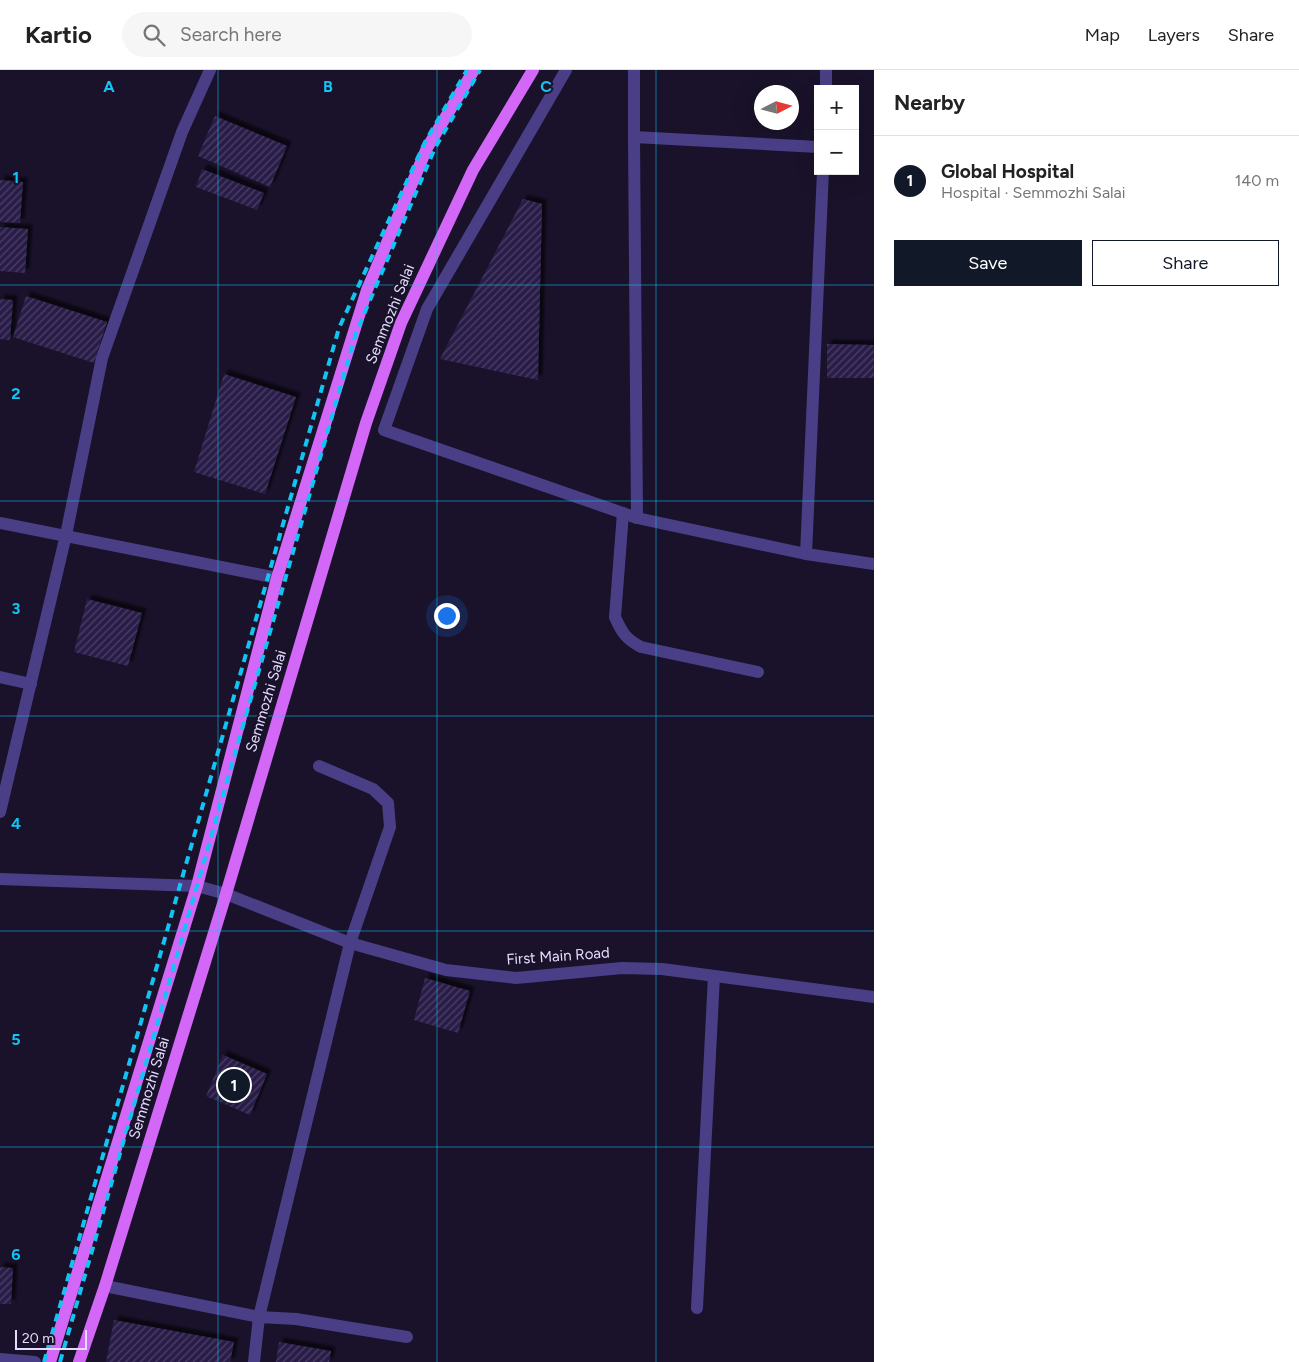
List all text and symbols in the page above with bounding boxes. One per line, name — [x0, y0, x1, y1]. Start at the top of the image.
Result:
search box — [122, 12, 472, 57]
text: Kartio — [25, 20, 92, 49]
icon: search — [140, 21, 168, 49]
text: Search here — [180, 23, 282, 46]
text: Map — [1085, 24, 1120, 46]
text: Layers — [1148, 24, 1200, 46]
text: Share — [1228, 24, 1274, 46]
text: A — [103, 77, 115, 96]
text: B — [323, 77, 333, 96]
text: C — [540, 77, 552, 96]
north arrow — [754, 85, 799, 130]
map controls — [814, 85, 859, 175]
button: + — [814, 85, 859, 130]
text: Nearby — [894, 90, 965, 115]
button: − — [814, 130, 859, 175]
text: Global Hospital — [941, 160, 1074, 183]
text: 1 — [13, 168, 19, 187]
text: 1 — [907, 171, 913, 190]
text: 140 m — [1235, 171, 1279, 190]
text: Hospital · Semmozhi Salai — [941, 183, 1125, 202]
button: Save — [894, 240, 1082, 286]
button: Share — [1092, 240, 1279, 286]
street label: Semmozhi Salai — [362, 262, 418, 366]
text: 2 — [11, 384, 21, 403]
text: 3 — [12, 599, 21, 618]
your location — [434, 603, 460, 629]
street label: Semmozhi Salai — [242, 648, 290, 754]
text: 4 — [11, 814, 21, 833]
street label: First Main Road — [506, 943, 610, 969]
text: 5 — [11, 1030, 21, 1049]
street label: Semmozhi Salai — [125, 1035, 173, 1141]
pin: 1 — [218, 1066, 250, 1104]
text: 6 — [11, 1245, 21, 1264]
scale bar — [15, 1327, 88, 1350]
text: 20 m — [22, 1330, 54, 1347]

